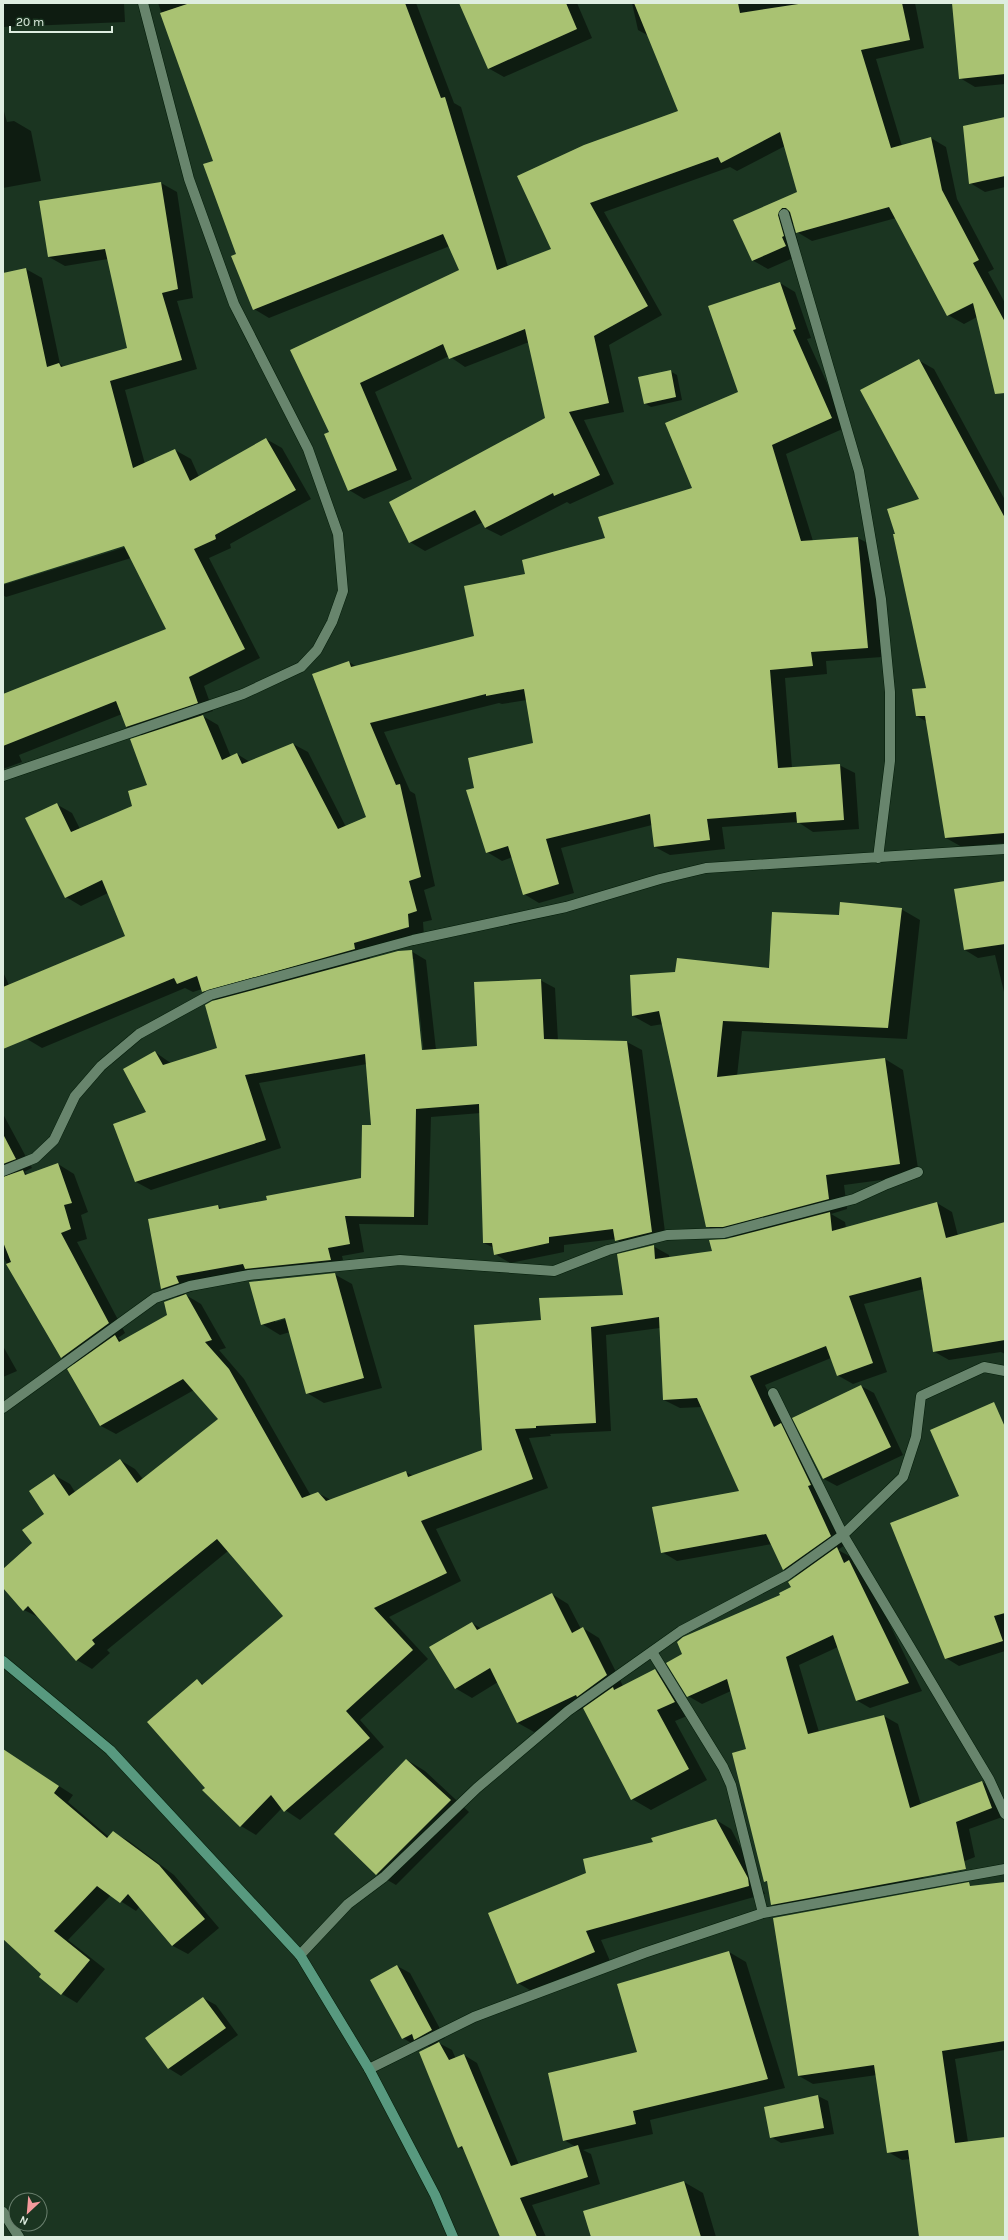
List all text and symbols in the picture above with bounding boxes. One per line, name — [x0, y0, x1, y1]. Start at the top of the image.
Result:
scale bar — [10, 8, 112, 34]
text: 20 m — [16, 15, 44, 29]
north arrow — [8, 2192, 48, 2232]
text: N — [17, 2213, 30, 2228]

